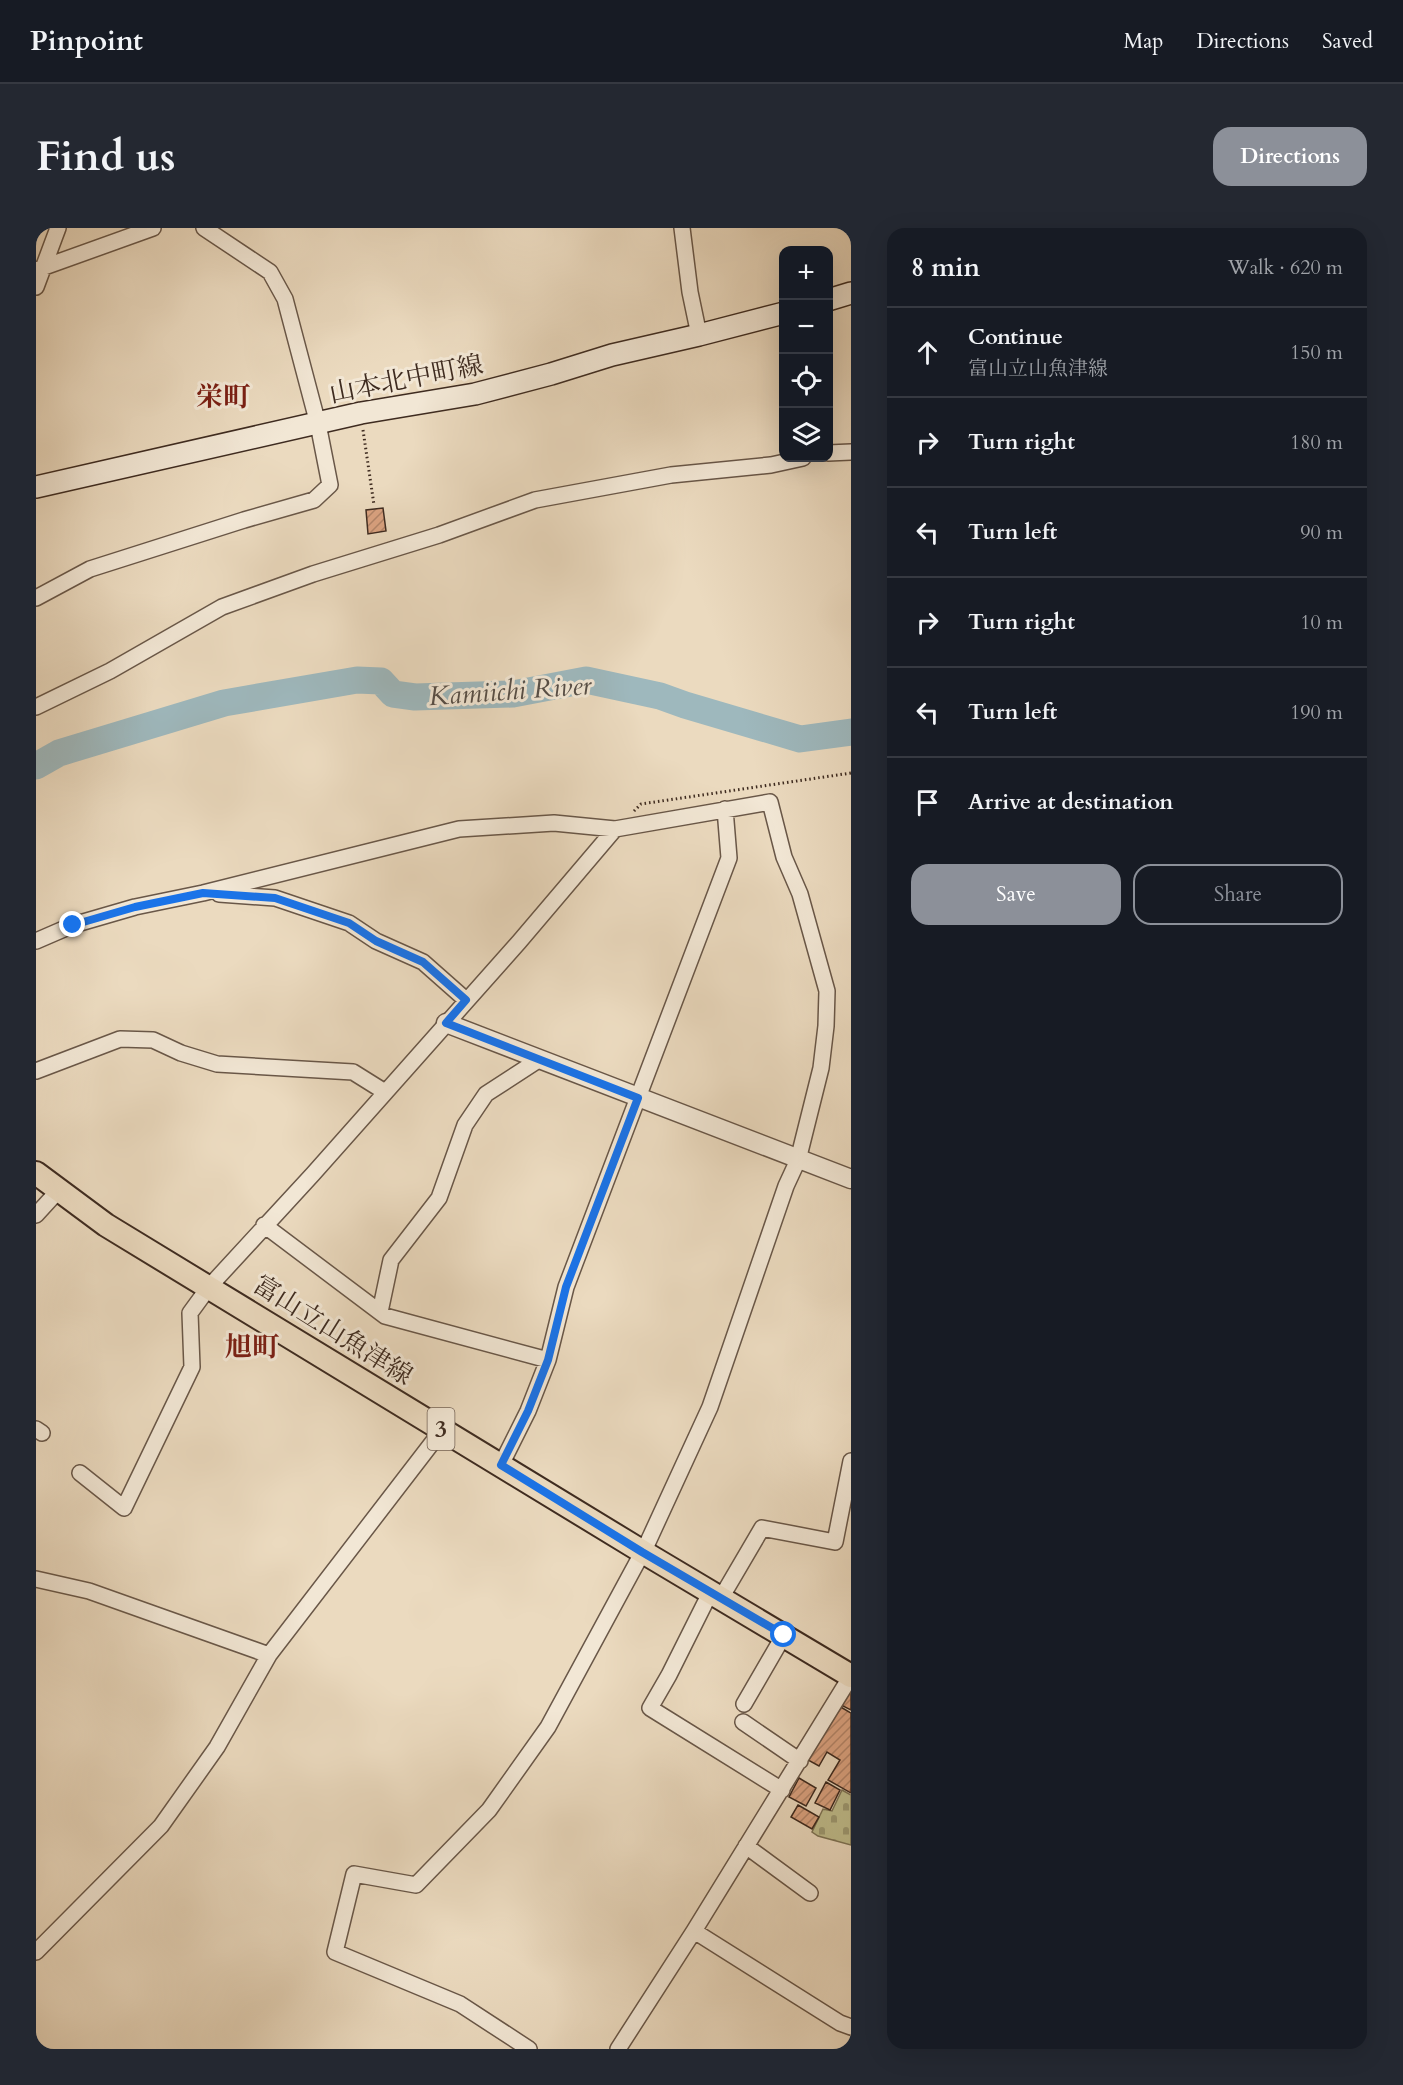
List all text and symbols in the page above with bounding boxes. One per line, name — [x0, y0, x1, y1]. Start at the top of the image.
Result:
text: Pinpoint — [30, 22, 143, 60]
text: Map — [1123, 27, 1163, 56]
text: Directions — [1196, 27, 1289, 56]
text: Saved — [1322, 27, 1373, 56]
button: Directions — [1213, 127, 1367, 186]
text: Find us — [36, 128, 176, 185]
map controls — [779, 246, 833, 462]
button: + — [779, 246, 833, 300]
text: 8 min — [911, 250, 980, 285]
text: Walk · 620 m — [1228, 254, 1343, 281]
button: − — [779, 300, 833, 354]
text: Continue — [968, 322, 1063, 352]
icon: ahead — [911, 336, 944, 369]
text: 150 m — [1290, 339, 1343, 366]
street label: 山本北中町線 — [326, 347, 486, 411]
button: locate — [779, 354, 833, 408]
text: 富山立山魚津線 — [968, 355, 1108, 382]
district label: 栄町 — [196, 379, 250, 416]
button: layers — [779, 408, 833, 462]
icon: right — [911, 426, 944, 459]
text: Turn right — [968, 427, 1075, 457]
text: 180 m — [1290, 429, 1343, 456]
icon: left — [911, 516, 944, 549]
text: Turn left — [968, 517, 1057, 547]
text: 90 m — [1300, 519, 1343, 546]
icon: right — [911, 606, 944, 639]
text: Turn right — [968, 607, 1075, 637]
text: 10 m — [1300, 609, 1343, 636]
water label: Kamiichi River — [427, 667, 594, 715]
icon: left — [911, 696, 944, 729]
text: Turn left — [968, 697, 1057, 727]
text: 190 m — [1290, 699, 1343, 726]
icon: arrive — [911, 786, 944, 819]
text: Arrive at destination — [968, 787, 1173, 817]
button: Save — [911, 864, 1121, 925]
button: Share — [1133, 864, 1343, 925]
route end — [59, 911, 85, 937]
street label: 富山立山魚津線 — [247, 1267, 419, 1393]
district label: 旭町 — [225, 1329, 279, 1366]
road number: 3 — [428, 1408, 454, 1450]
route start — [770, 1621, 796, 1647]

